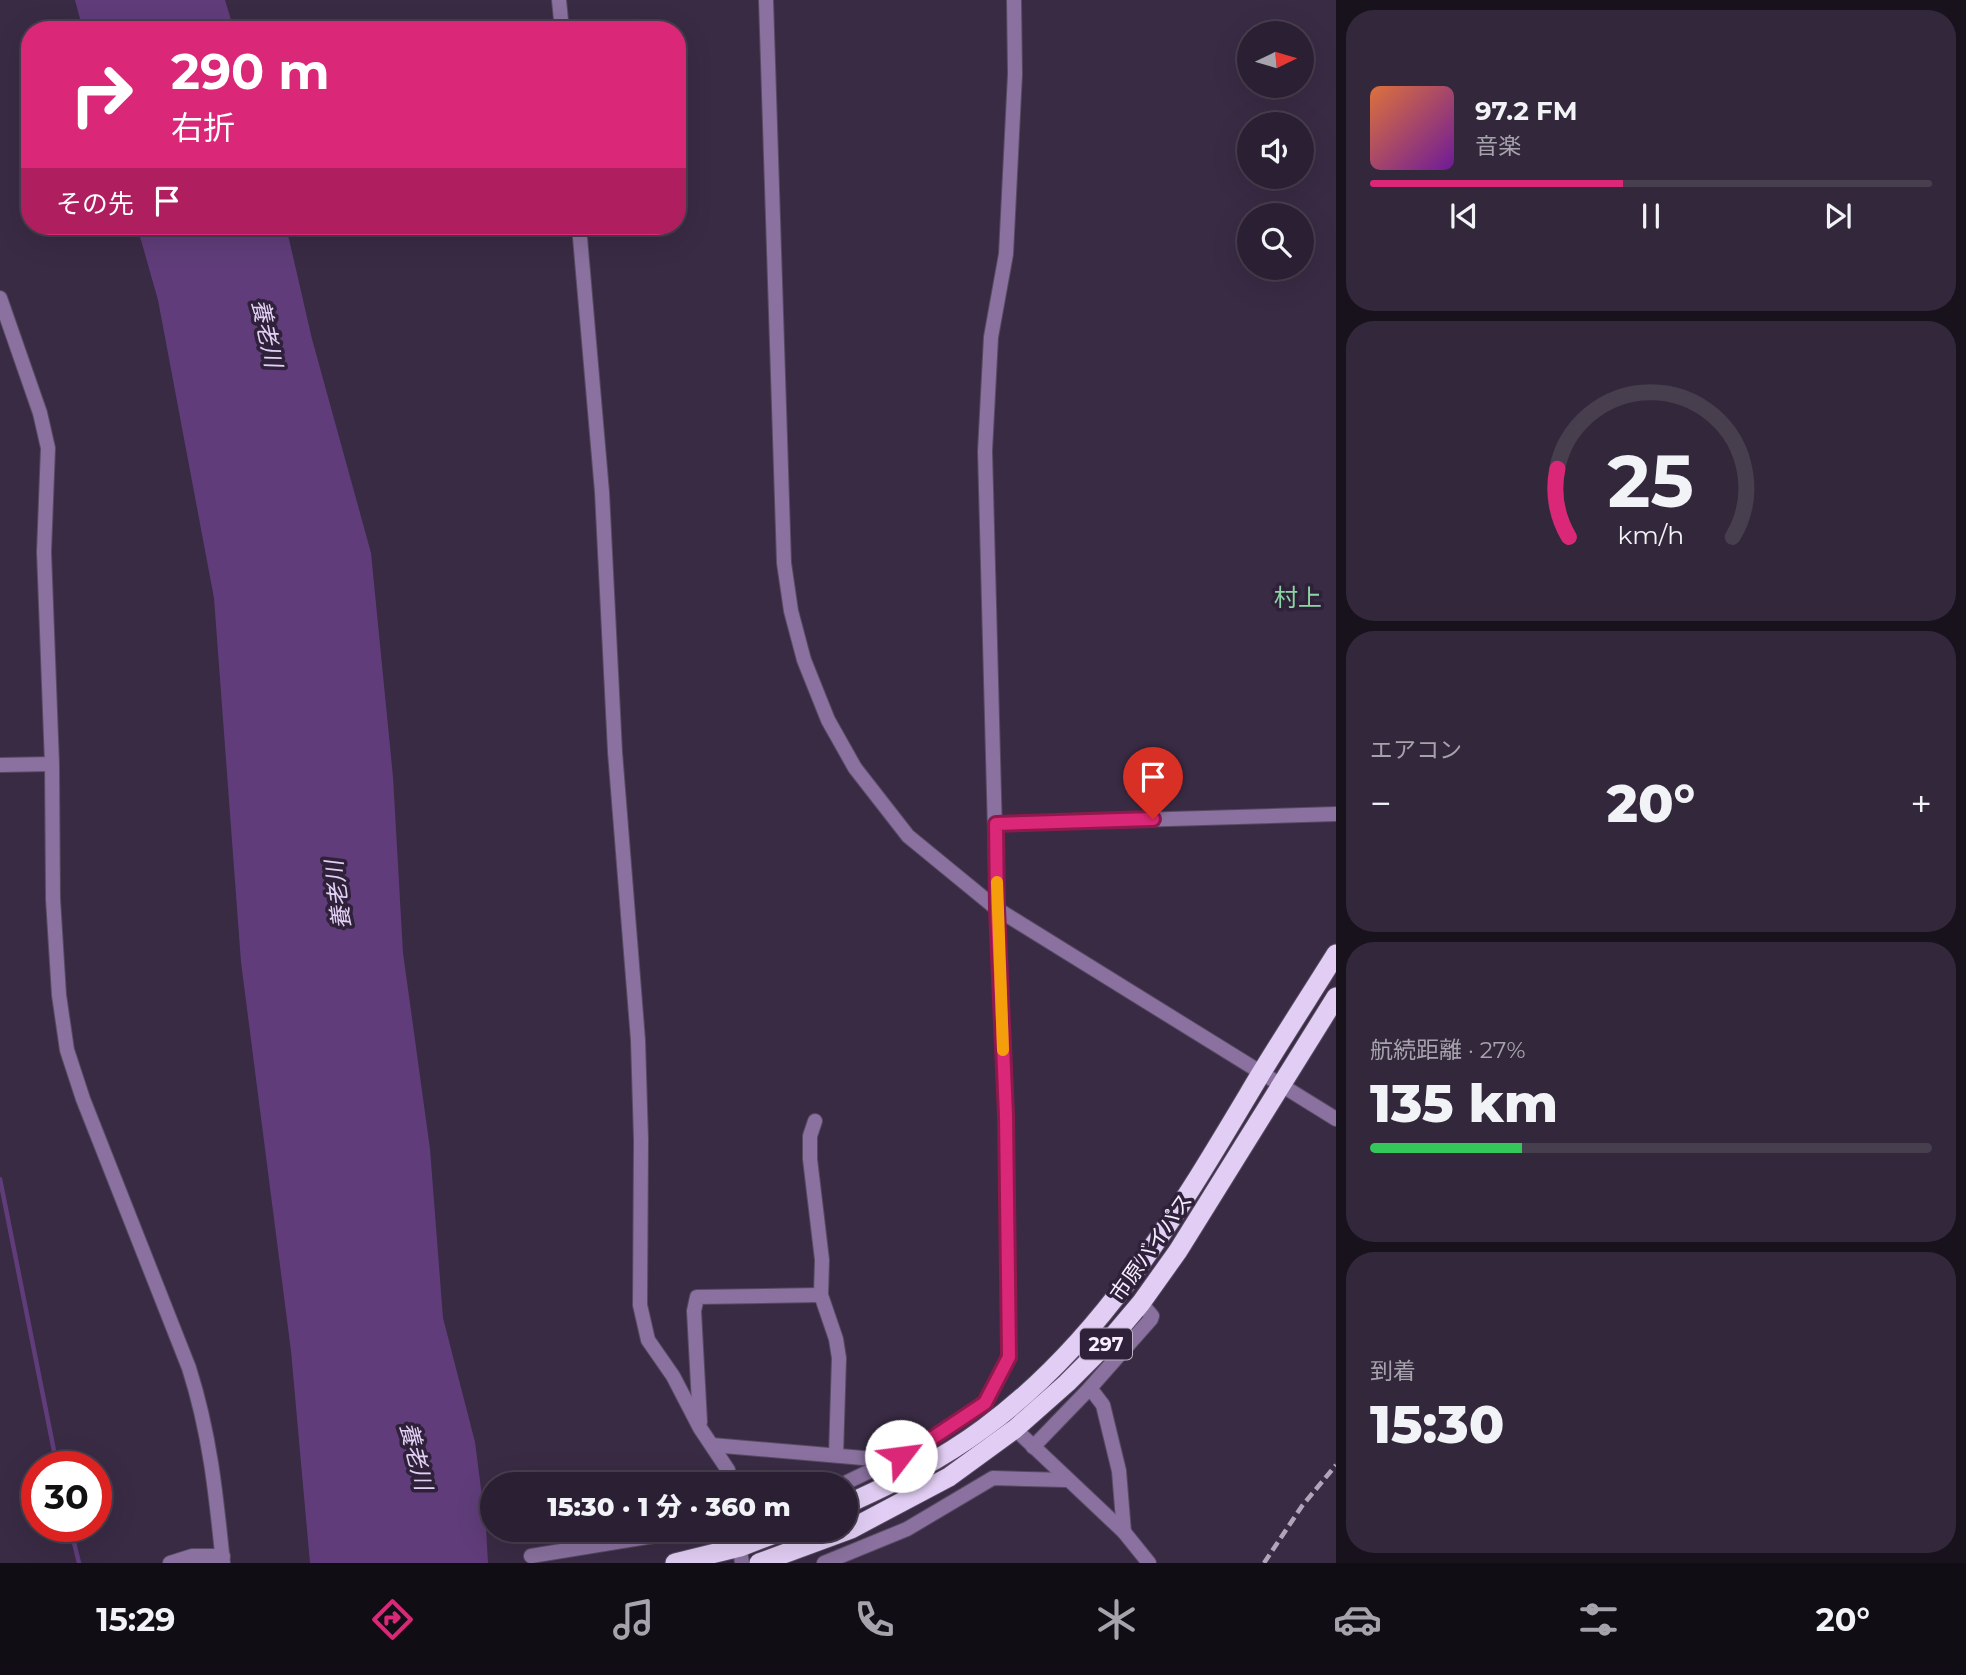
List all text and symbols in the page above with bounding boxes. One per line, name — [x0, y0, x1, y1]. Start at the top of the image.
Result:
north arrow — [1237, 21, 1314, 98]
map controls — [1237, 21, 1314, 280]
text: 290 m — [171, 42, 330, 101]
icon: right — [56, 49, 147, 140]
text: 97.2 FM — [1475, 95, 1578, 127]
text: 右折 — [171, 108, 235, 147]
button: sound — [1237, 112, 1314, 189]
text: 音楽 — [1475, 132, 1521, 160]
icon: arrive — [148, 182, 186, 220]
text: その先 — [56, 188, 134, 220]
icon: previous — [1445, 197, 1483, 235]
icon: pause — [1632, 197, 1670, 235]
icon: next — [1819, 197, 1857, 235]
button: search — [1237, 203, 1314, 280]
water label: 養老川 — [246, 296, 288, 373]
text: 25 — [1608, 437, 1694, 525]
text: km/h — [1618, 520, 1684, 550]
district label: 村上 — [1274, 583, 1322, 612]
text: エアコン — [1370, 736, 1462, 764]
pin — [1123, 747, 1183, 819]
icon: arrive — [1134, 758, 1172, 796]
text: 20° — [1607, 772, 1695, 835]
text: − — [1370, 780, 1392, 827]
text: + — [1910, 780, 1932, 827]
water label: 養老川 — [320, 856, 356, 931]
text: 航続距離 · 27% — [1370, 1036, 1525, 1064]
text: 135 km — [1370, 1072, 1558, 1135]
street label: 市原バイパス — [1105, 1188, 1197, 1306]
road number: 297 — [1080, 1328, 1132, 1360]
text: 到着 — [1370, 1357, 1416, 1385]
text: 15:30 — [1370, 1393, 1504, 1456]
water label: 養老川 — [394, 1419, 439, 1496]
position arrow — [864, 1419, 938, 1493]
speed limit sign: 30 — [21, 1451, 112, 1542]
text: 15:30 · 1 分 · 360 m — [547, 1491, 791, 1523]
icon: directions — [368, 1595, 417, 1644]
icon: music — [609, 1595, 658, 1644]
icon: phone — [850, 1595, 899, 1644]
icon: climate — [1092, 1595, 1141, 1644]
icon: car — [1333, 1595, 1382, 1644]
icon: filters — [1574, 1595, 1623, 1644]
text: 15:29 — [96, 1600, 175, 1639]
text: 20° — [1816, 1600, 1870, 1639]

